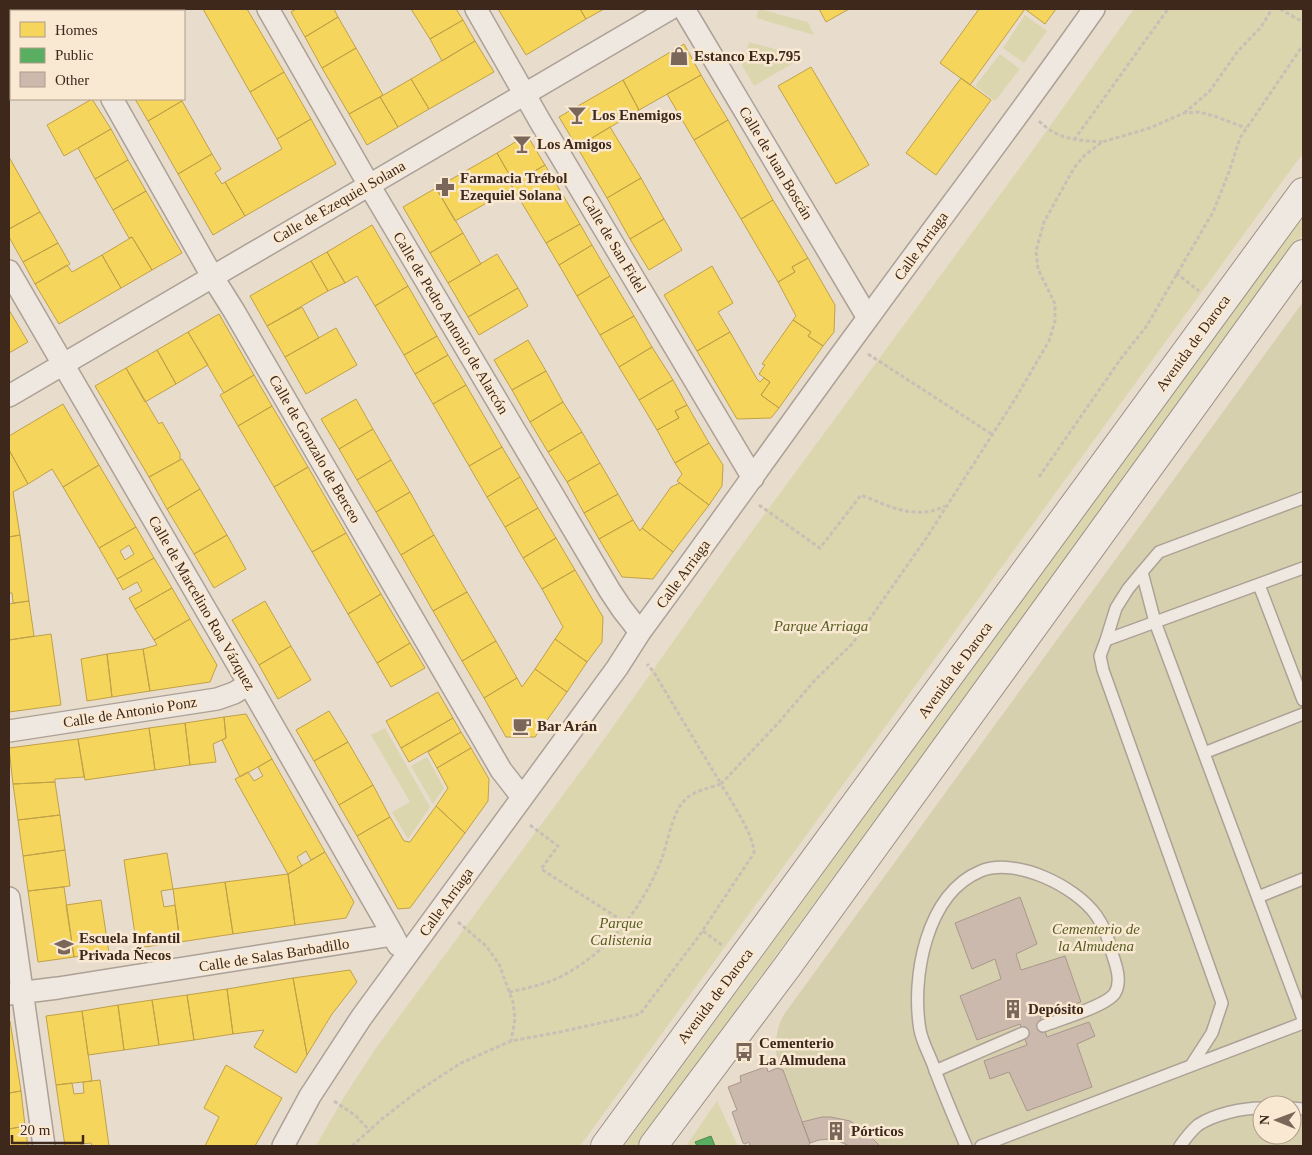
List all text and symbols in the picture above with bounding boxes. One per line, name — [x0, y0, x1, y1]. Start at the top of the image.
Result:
legend — [10, 10, 185, 100]
text: Homes — [55, 22, 98, 38]
shop icon: Estanco Exp.795 — [668, 45, 690, 67]
text: Public — [55, 47, 94, 63]
place label: Estanco Exp.795 — [694, 48, 801, 64]
text: Other — [55, 72, 89, 88]
bar icon: Los Enemigos — [566, 104, 588, 126]
street label: Calle de Juan Boscán — [736, 104, 816, 223]
place label: Los Enemigos — [592, 107, 682, 123]
bar icon: Los Amigos — [511, 133, 533, 155]
place label: Los Amigos — [537, 136, 612, 152]
street label: Calle de Ezequiel Solana — [270, 157, 408, 247]
place label: Farmacia Trébol Ezequiel Solana — [460, 170, 567, 203]
pharmacy icon: Farmacia Trébol Ezequiel Solana — [434, 176, 456, 198]
street label: Calle de San Fidel — [579, 193, 649, 295]
street label: Calle Arriaga — [891, 209, 951, 283]
street label: Calle de Pedro Antonio de Alarcón — [390, 229, 512, 417]
street label: Avenida de Daroca — [1153, 292, 1233, 394]
street label: Calle de Gonzalo de Berceo — [266, 372, 364, 526]
street label: Calle de Marcelino Roa Vázquez — [145, 513, 259, 693]
street label: Calle Arriaga — [653, 537, 713, 611]
park label: Parque Arriaga — [773, 618, 868, 634]
street label: Avenida de Daroca — [915, 619, 995, 721]
street label: Calle de Antonio Ponz — [62, 693, 198, 730]
cafe icon: Bar Arán — [511, 715, 533, 737]
place label: Bar Arán — [537, 718, 598, 734]
street label: Calle Arriaga — [416, 865, 476, 939]
park label: Parque Calistenia — [590, 915, 652, 948]
park label: Cementerio de la Almudena — [1052, 921, 1140, 954]
place label: Escuela Infantil Privada Ñecos — [79, 930, 180, 963]
street label: Calle de Salas Barbadillo — [198, 935, 350, 975]
school or university icon: Escuela Infantil Privada Ñecos — [53, 936, 75, 958]
street label: Avenida de Daroca — [674, 945, 756, 1047]
building icon: Depósito — [1002, 998, 1024, 1020]
place label: Depósito — [1028, 1001, 1084, 1017]
place label: Cementerio La Almudena — [759, 1035, 847, 1068]
bus stop icon: Cementerio La Almudena — [733, 1041, 755, 1063]
north arrow — [1252, 1095, 1302, 1145]
scale bar — [12, 1112, 84, 1144]
text: N — [1257, 1115, 1272, 1125]
building icon: Pórticos — [825, 1120, 847, 1142]
text: 20 m — [20, 1122, 51, 1138]
place label: Pórticos — [851, 1123, 904, 1139]

